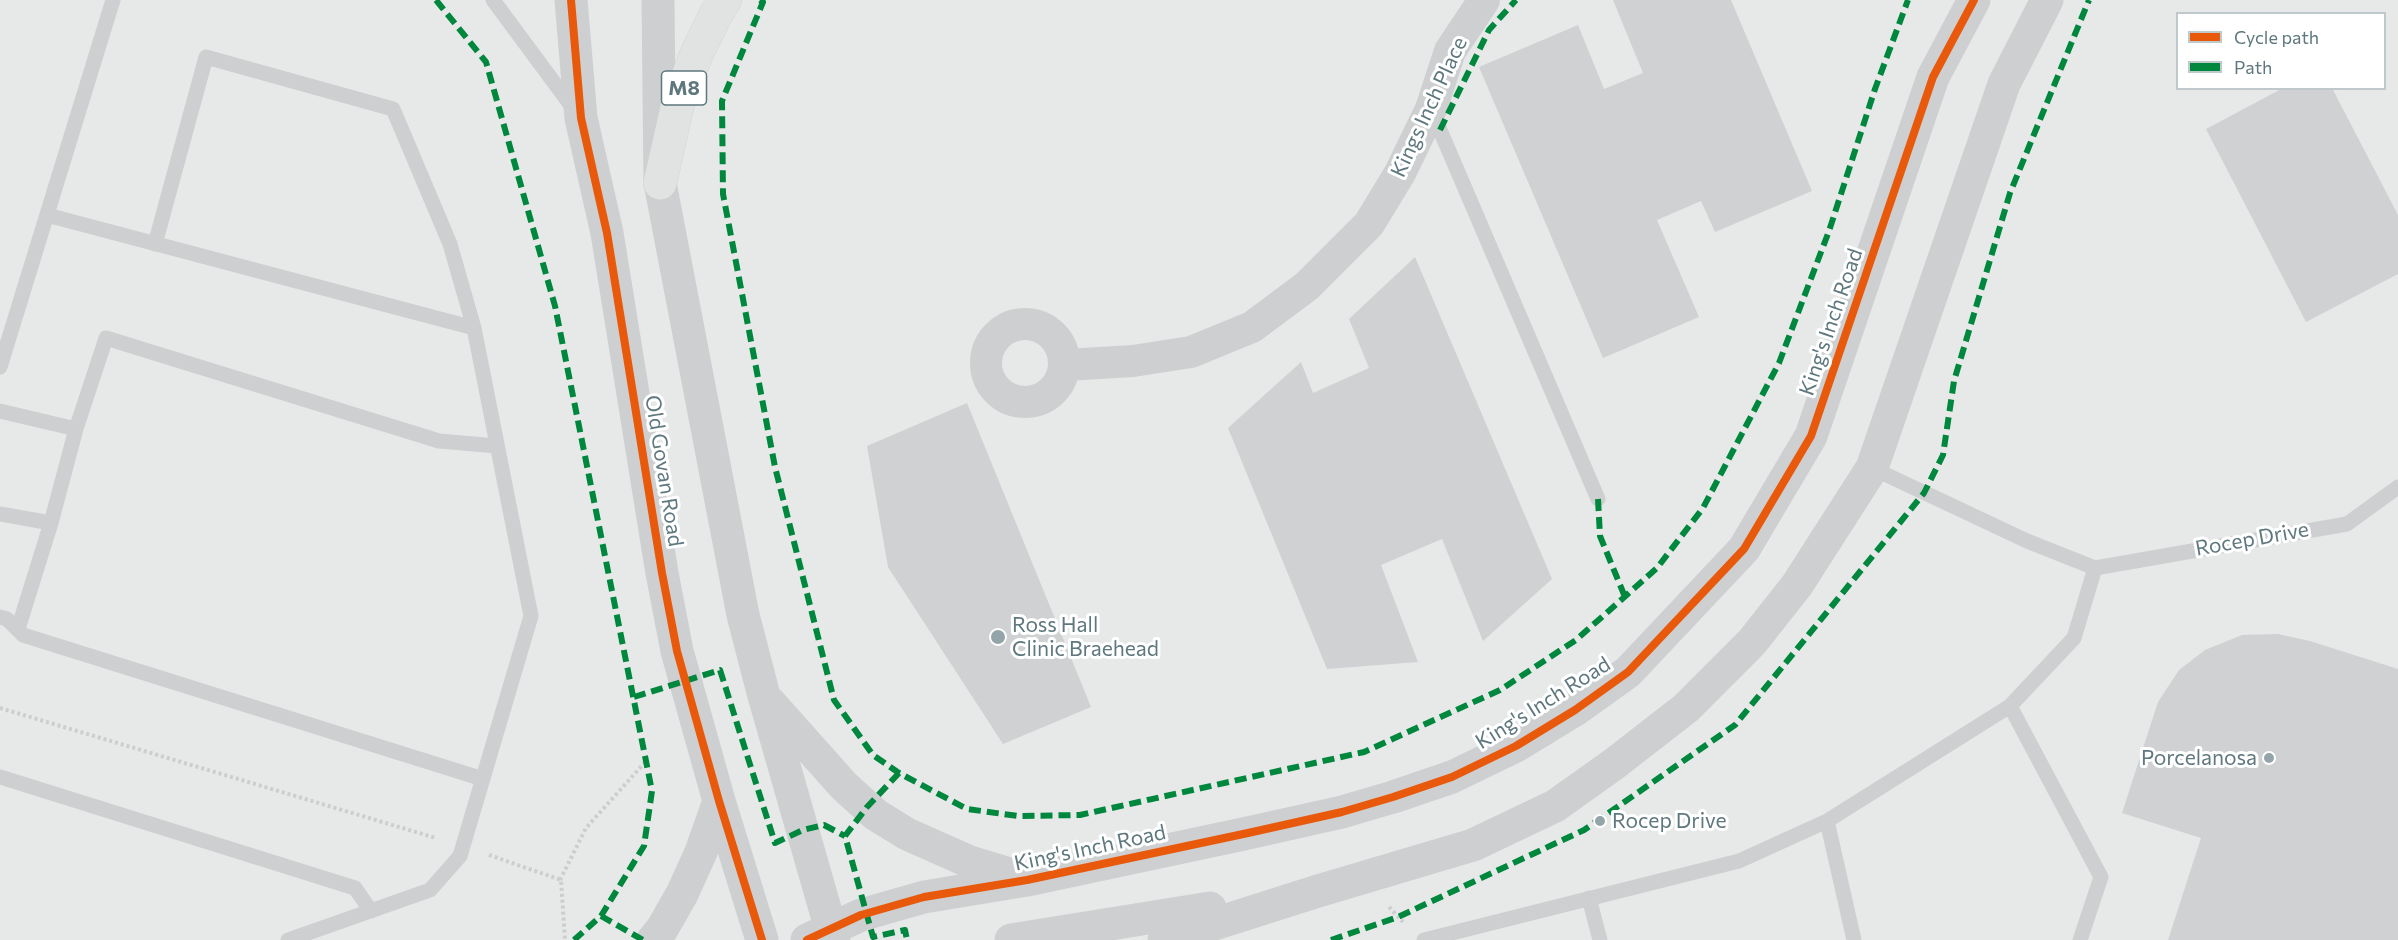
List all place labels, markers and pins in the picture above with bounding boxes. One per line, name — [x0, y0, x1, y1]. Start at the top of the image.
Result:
place label: Ross Hall Clinic Braehead — [1012, 612, 1159, 662]
marker: Ross Hall Clinic Braehead — [989, 628, 1007, 646]
place label: Porcelanosa — [2141, 745, 2257, 771]
marker: Porcelanosa — [2262, 751, 2276, 765]
place label: Rocep Drive — [1612, 808, 1727, 834]
marker: Rocep Drive — [1593, 814, 1607, 828]

